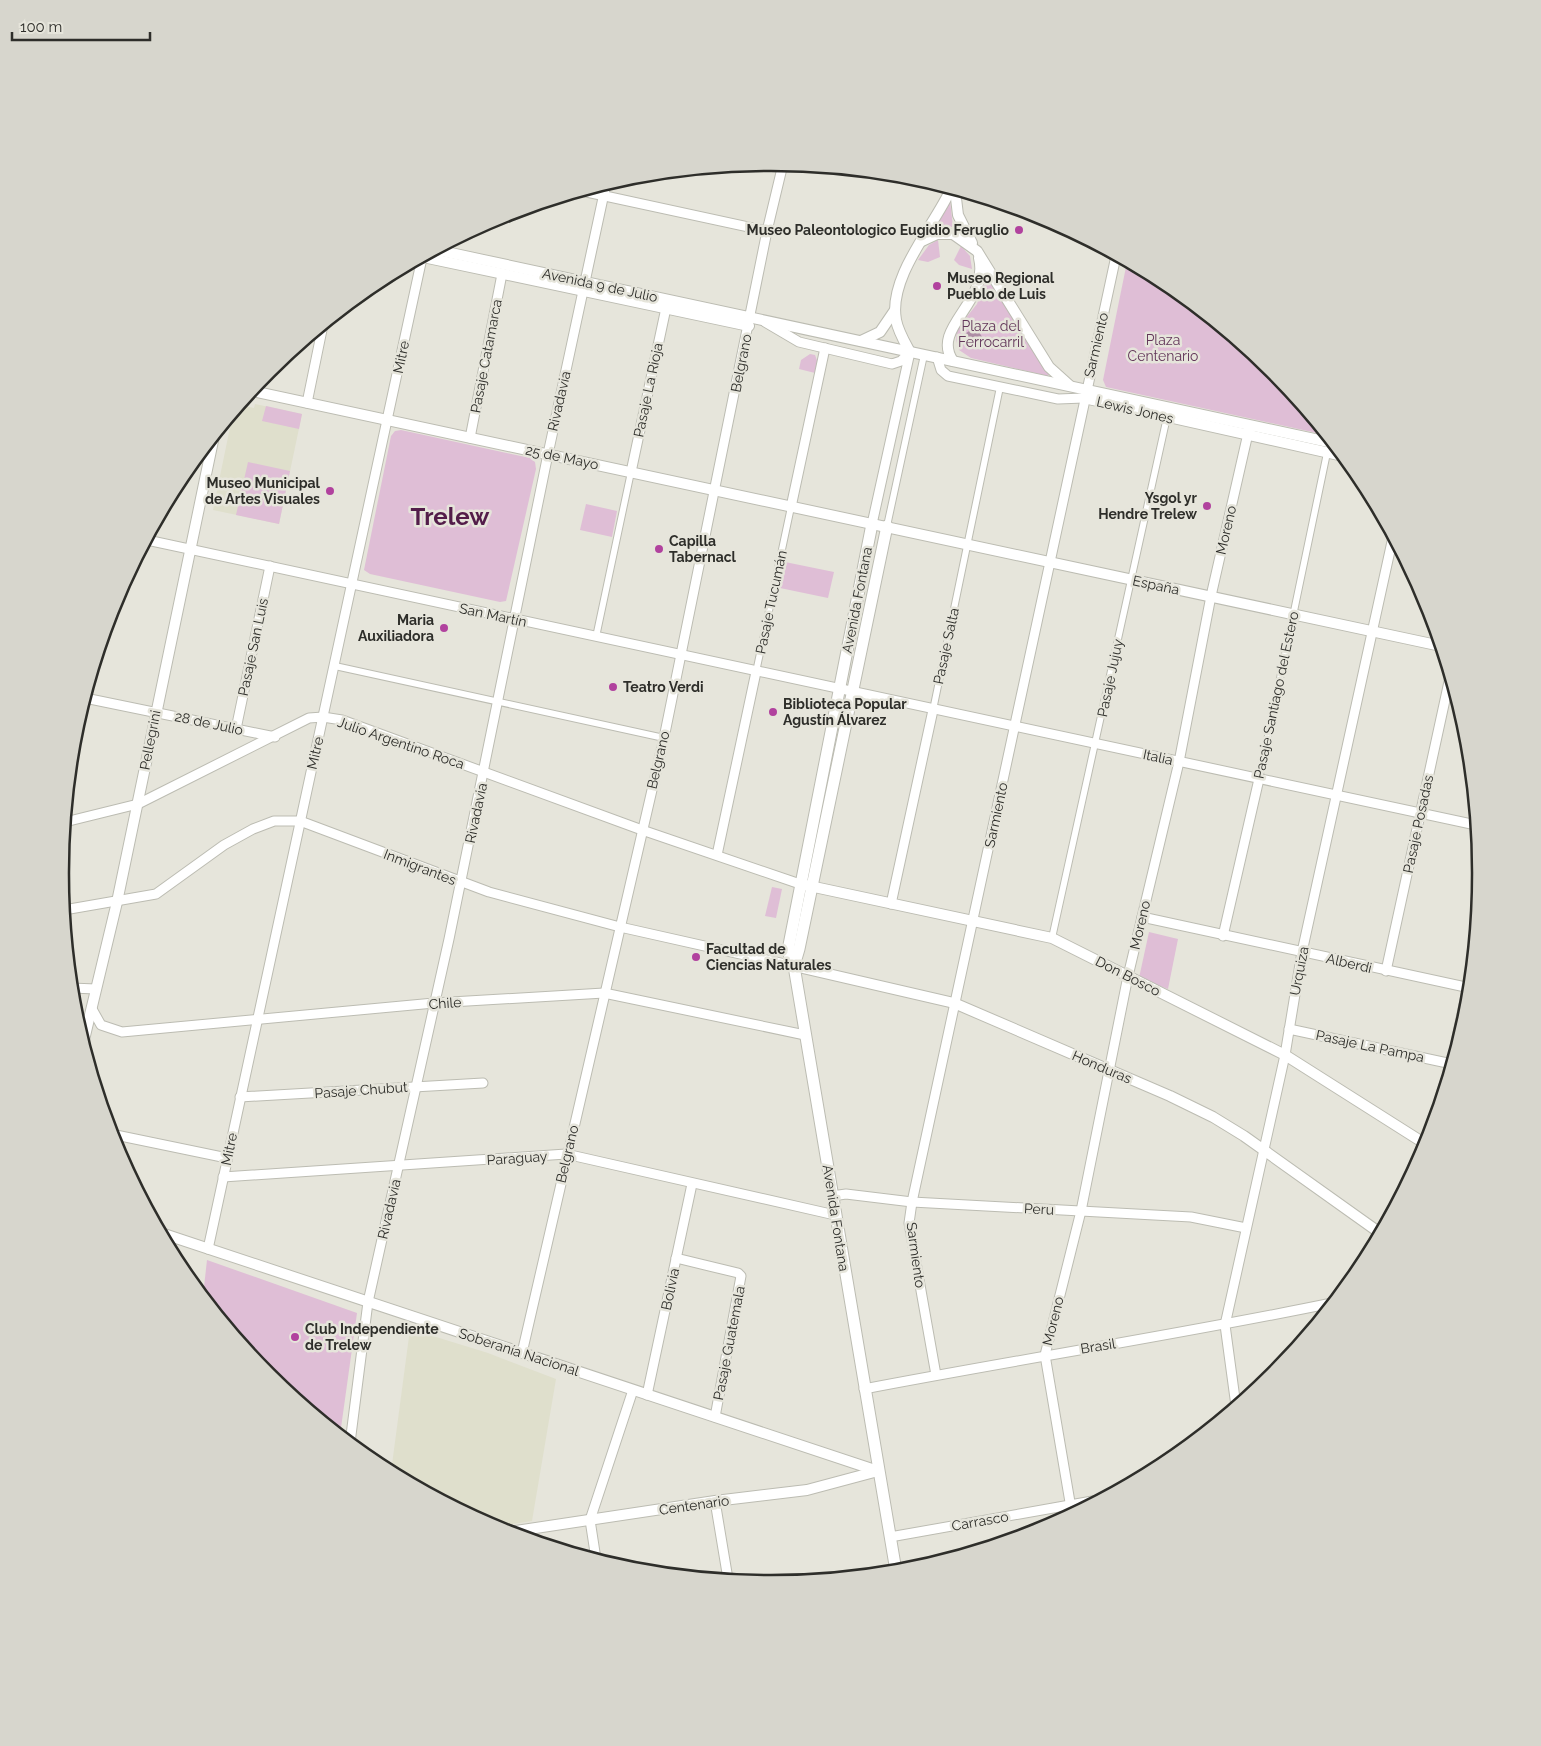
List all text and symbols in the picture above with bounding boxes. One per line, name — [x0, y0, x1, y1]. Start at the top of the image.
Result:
scale bar — [12, 10, 150, 42]
text: 100 m — [20, 18, 62, 36]
place label: Museo Paleontologico Eugidio Feruglio — [747, 222, 1010, 238]
marker: Museo Paleontologico Eugidio Feruglio — [1013, 224, 1025, 236]
street label: Avenida 9 de Julio — [541, 265, 659, 305]
place label: Museo Regional Pueblo de Luis — [947, 270, 1055, 302]
marker: Museo Regional Pueblo de Luis — [931, 280, 943, 292]
street label: Pasaje Catamarca — [467, 298, 505, 414]
street label: Sarmiento — [1081, 311, 1111, 379]
park label: Plaza del Ferrocarril — [958, 318, 1024, 350]
park label: Plaza Centenario — [1128, 332, 1198, 364]
street label: Belgrano — [728, 333, 754, 393]
street label: Mitre — [390, 339, 412, 375]
street label: Pasaje La Rioja — [630, 341, 666, 439]
street label: Rivadavia — [544, 369, 574, 433]
street label: Lewis Jones — [1095, 393, 1175, 427]
street label: 25 de Mayo — [524, 441, 600, 473]
place label: Museo Municipal de Artes Visuales — [205, 475, 321, 507]
marker: Museo Municipal de Artes Visuales — [324, 485, 336, 497]
place label: Ysgol yr Hendre Trelew — [1098, 490, 1198, 522]
marker: Ysgol yr Hendre Trelew — [1201, 500, 1213, 512]
district label: Trelew — [411, 502, 490, 531]
street label: Moreno — [1213, 504, 1239, 556]
place label: Capilla Tabernacl — [669, 533, 737, 565]
marker: Capilla Tabernacl — [653, 543, 665, 555]
street label: Avenida Fontana — [839, 546, 875, 654]
street label: Pasaje Tucumán — [752, 549, 790, 655]
street label: España — [1131, 572, 1181, 598]
street label: Pasaje San Luis — [235, 596, 271, 697]
street label: San Martín — [458, 600, 528, 630]
street label: Pasaje Salta — [930, 606, 962, 686]
street label: Pasaje Santiago del Estero — [1250, 610, 1302, 780]
place label: Maria Auxiliadora — [358, 612, 434, 644]
marker: Maria Auxiliadora — [438, 622, 450, 634]
street label: Pasaje Jujuy — [1094, 637, 1126, 718]
place label: Teatro Verdi — [623, 679, 704, 695]
marker: Teatro Verdi — [607, 681, 619, 693]
place label: Biblioteca Popular Agustín Álvarez — [783, 696, 907, 728]
marker: Biblioteca Popular Agustín Álvarez — [767, 706, 779, 718]
street label: 28 de Julio — [173, 708, 245, 738]
street label: Pellegrini — [136, 709, 164, 771]
street label: Julio Argentino Roca — [336, 714, 466, 772]
street label: Belgrano — [644, 729, 672, 791]
street label: Mitre — [304, 735, 326, 771]
street label: Italia — [1142, 746, 1174, 768]
street label: Pasaje Posadas — [1400, 773, 1436, 875]
street label: Rivadavia — [462, 781, 490, 845]
street label: Sarmiento — [981, 781, 1011, 849]
street label: Inmigrantes — [381, 846, 459, 888]
street label: Moreno — [1127, 899, 1153, 951]
place label: Facultad de Ciencias Naturales — [706, 941, 832, 973]
street label: Urquiza — [1286, 945, 1312, 997]
street label: Alberdi — [1324, 950, 1374, 976]
marker: Facultad de Ciencias Naturales — [690, 951, 702, 963]
street label: Don Bosco — [1093, 953, 1163, 999]
street label: Chile — [428, 994, 462, 1012]
street label: Pasaje La Pampa — [1314, 1027, 1426, 1065]
street label: Honduras — [1070, 1047, 1134, 1087]
street label: Pasaje Chubut — [314, 1079, 408, 1101]
street label: Belgrano — [553, 1123, 581, 1185]
street label: Mitre — [218, 1131, 240, 1167]
street label: Paraguay — [486, 1148, 548, 1168]
street label: Avenida Fontana — [820, 1163, 852, 1273]
street label: Rivadavia — [374, 1177, 404, 1241]
street label: Peru — [1024, 1200, 1054, 1218]
street label: Sarmiento — [903, 1221, 929, 1289]
street label: Bolivia — [658, 1266, 682, 1312]
street label: Pasaje Guatemala — [710, 1284, 748, 1402]
street label: Moreno — [1039, 1295, 1067, 1347]
place label: Club Independiente de Trelew — [305, 1321, 439, 1353]
street label: Soberanía Nacional — [457, 1325, 581, 1379]
marker: Club Independiente de Trelew — [289, 1331, 301, 1343]
street label: Brasil — [1079, 1335, 1117, 1357]
street label: Centenario — [658, 1492, 730, 1518]
street label: Carrasco — [950, 1508, 1010, 1534]

